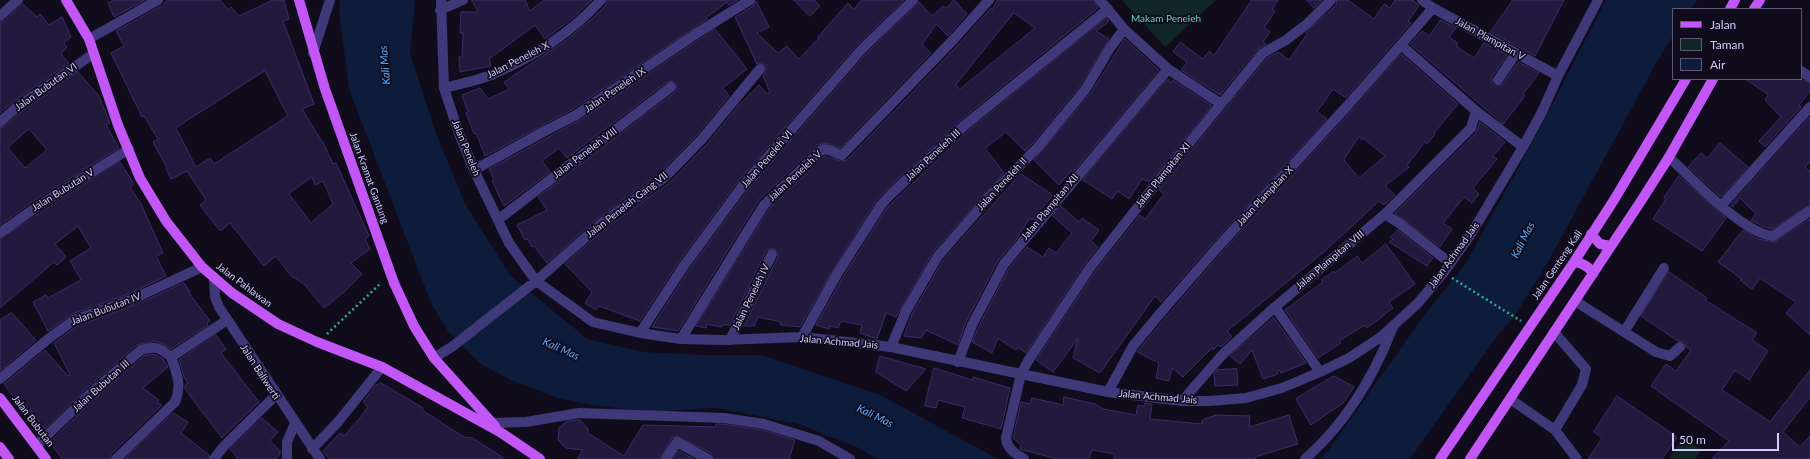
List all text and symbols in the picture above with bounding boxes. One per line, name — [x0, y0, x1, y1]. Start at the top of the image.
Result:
legend — [1672, 8, 1802, 80]
park label: Makam Peneleh — [1131, 13, 1201, 25]
street label: Jalan Plampitan V — [1453, 15, 1527, 63]
text: Jalan — [1710, 17, 1736, 32]
text: Taman — [1710, 37, 1744, 52]
street label: Jalan Peneleh X — [485, 39, 551, 81]
water label: Kali Mas — [377, 45, 393, 85]
text: Air — [1710, 57, 1725, 72]
street label: Jalan Bubutan VI — [13, 60, 79, 114]
street label: Jalan Peneleh IX — [582, 65, 648, 115]
street label: Jalan Peneleh — [449, 118, 483, 178]
street label: Jalan Peneleh VIII — [551, 125, 619, 181]
street label: Jalan Peneleh III — [903, 127, 963, 183]
street label: Jalan Peneleh VI — [739, 128, 795, 190]
street label: Jalan Kramat Gantung — [347, 131, 391, 225]
street label: Jalan Plampitan XI — [1133, 140, 1193, 210]
street label: Jalan Peneleh V — [766, 148, 824, 204]
street label: Jalan Peneleh II — [975, 155, 1029, 213]
street label: Jalan Plampitan X — [1234, 164, 1296, 228]
street label: Jalan Bubutan V — [30, 166, 96, 214]
street label: Jalan Peneleh Gang VII — [584, 169, 670, 241]
street label: Jalan Plampitan XII — [1019, 171, 1081, 243]
street label: Jalan Achmad Jais — [1426, 220, 1482, 290]
water label: Kali Mas — [1508, 220, 1538, 260]
street label: Jalan Plampitan VIII — [1293, 228, 1367, 292]
street label: Jalan Genteng Kali — [1529, 228, 1585, 302]
street label: Jalan Pahlawan — [214, 260, 274, 310]
street label: Jalan Peneleh IV — [730, 262, 772, 332]
street label: Jalan Bubutan IV — [69, 290, 143, 328]
street label: Jalan Achmad Jais — [799, 333, 879, 351]
water label: Kali Mas — [540, 335, 582, 363]
street label: Jalan Baliwerti — [238, 342, 282, 402]
street label: Jalan Bubutan III — [70, 357, 132, 415]
street label: Jalan Achmad Jais — [1118, 388, 1198, 406]
street label: Jalan Bubutan — [10, 393, 56, 449]
water label: Kali Mas — [855, 402, 895, 430]
scale bar — [1674, 425, 1781, 451]
text: 50 m — [1679, 432, 1706, 447]

